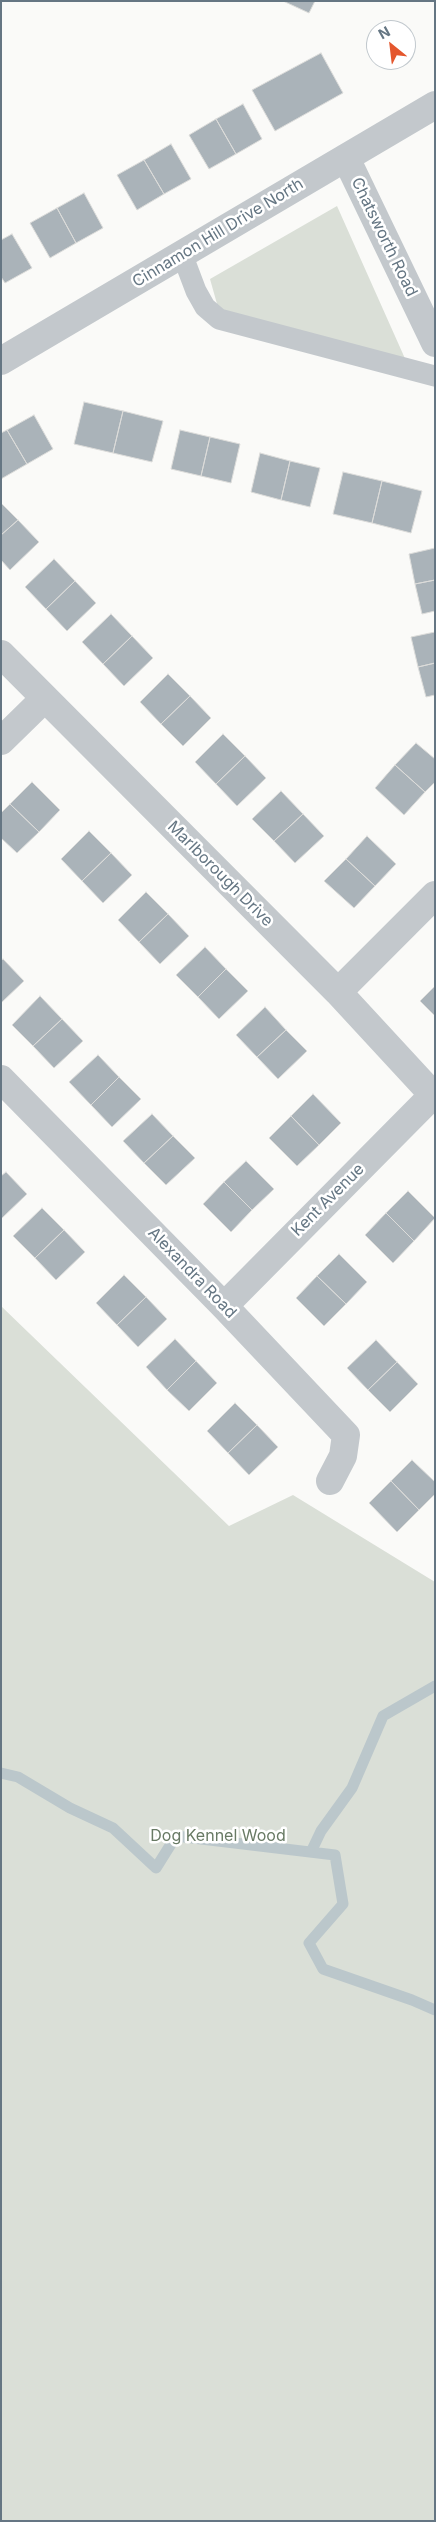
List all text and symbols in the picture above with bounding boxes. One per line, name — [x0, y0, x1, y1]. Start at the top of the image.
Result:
north arrow — [366, 20, 416, 70]
text: N — [375, 22, 393, 42]
street label: Cinnamon Hill Drive North — [129, 174, 307, 292]
street label: Chatsworth Road — [347, 174, 421, 300]
street label: Marlborough Drive — [163, 817, 277, 931]
street label: Kent Avenue — [288, 1160, 368, 1240]
street label: Alexandra Road — [144, 1224, 240, 1322]
park label: Dog Kennel Wood — [150, 1826, 286, 1846]

